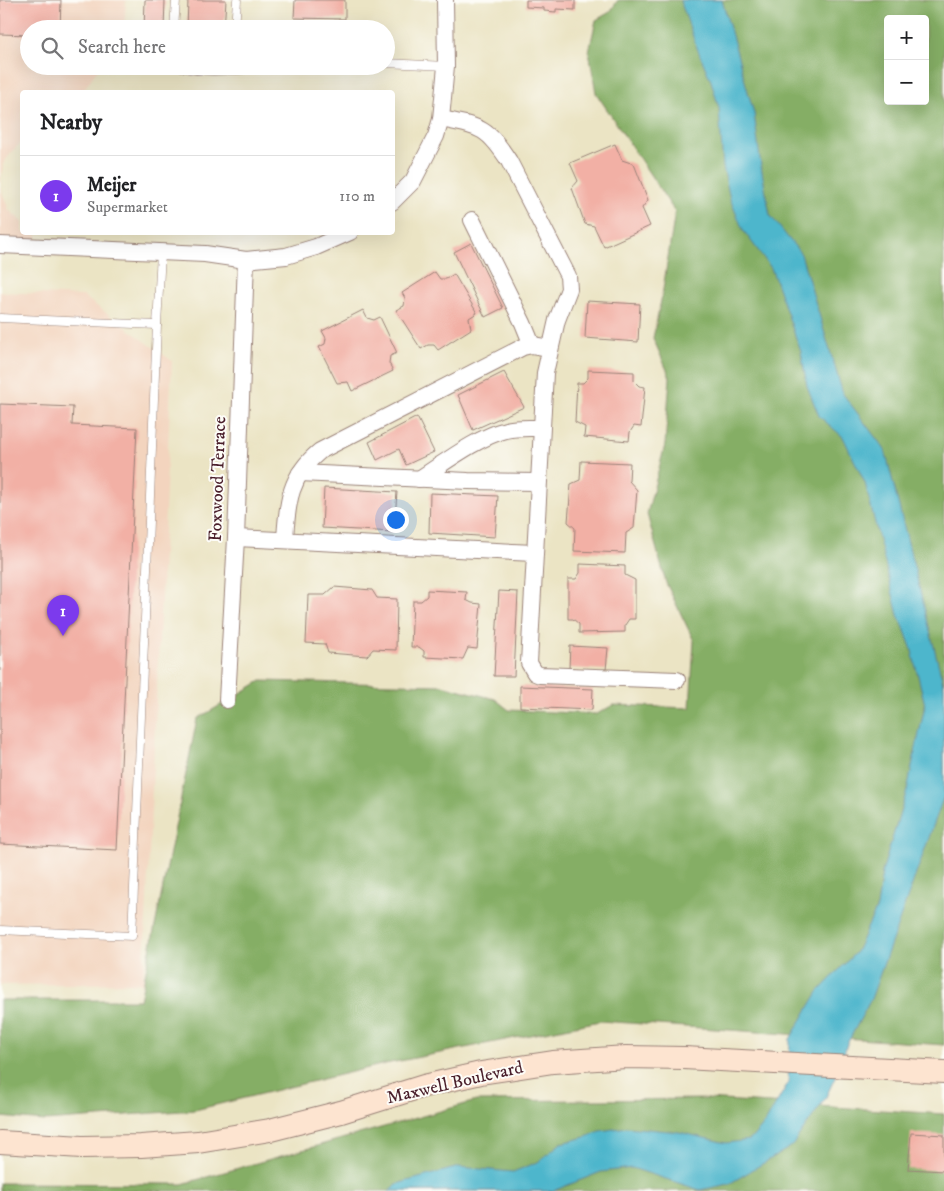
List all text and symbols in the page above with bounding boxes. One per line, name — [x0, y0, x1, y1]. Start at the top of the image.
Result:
map controls — [884, 15, 929, 105]
button: + — [884, 15, 929, 60]
search box — [20, 20, 395, 75]
icon: search — [38, 34, 66, 62]
text: Search here — [78, 36, 166, 59]
button: − — [884, 60, 929, 105]
text: Nearby — [40, 110, 102, 136]
text: Meijer — [87, 174, 136, 197]
text: 1 — [53, 186, 59, 206]
text: 110 m — [339, 186, 375, 206]
text: Supermarket — [87, 197, 168, 217]
street label: Foxwood Terrace — [205, 416, 231, 542]
your location — [383, 507, 409, 533]
pin: 1 — [47, 595, 79, 636]
street label: Maxwell Boulevard — [385, 1057, 525, 1109]

